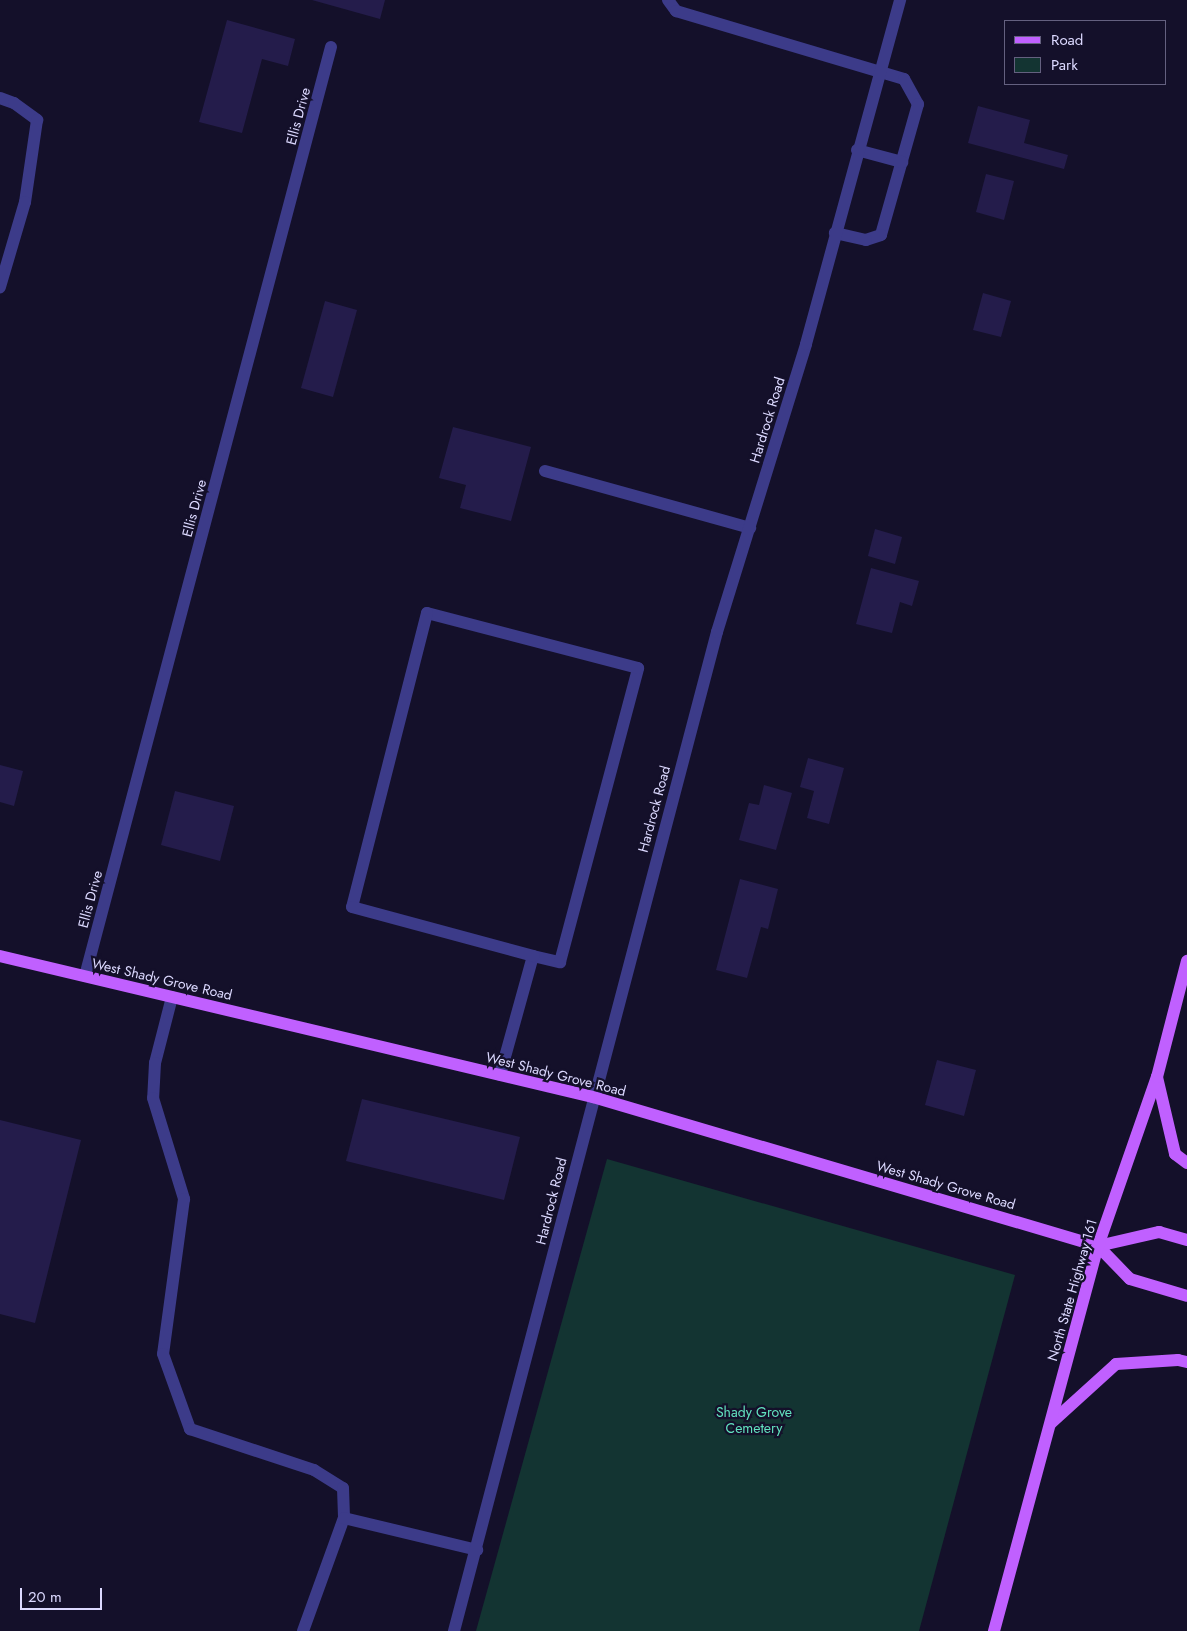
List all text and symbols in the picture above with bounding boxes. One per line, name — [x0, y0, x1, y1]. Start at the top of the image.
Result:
legend — [1004, 20, 1167, 85]
text: Road — [1051, 29, 1083, 51]
text: Park — [1051, 54, 1078, 76]
street label: Ellis Drive — [282, 85, 314, 147]
street label: Hardrock Road — [746, 375, 788, 465]
street label: Ellis Drive — [178, 477, 210, 539]
street label: Hardrock Road — [634, 764, 674, 854]
street label: Ellis Drive — [74, 868, 106, 930]
street label: West Shady Grove Road — [90, 955, 234, 1003]
street label: West Shady Grove Road — [484, 1048, 628, 1100]
street label: Hardrock Road — [532, 1156, 570, 1246]
street label: West Shady Grove Road — [875, 1157, 1017, 1213]
street label: North State Highway 161 — [1044, 1217, 1100, 1363]
park label: Shady Grove Cemetery — [716, 1404, 792, 1436]
scale bar — [22, 1578, 105, 1610]
text: 20 m — [28, 1586, 62, 1608]

